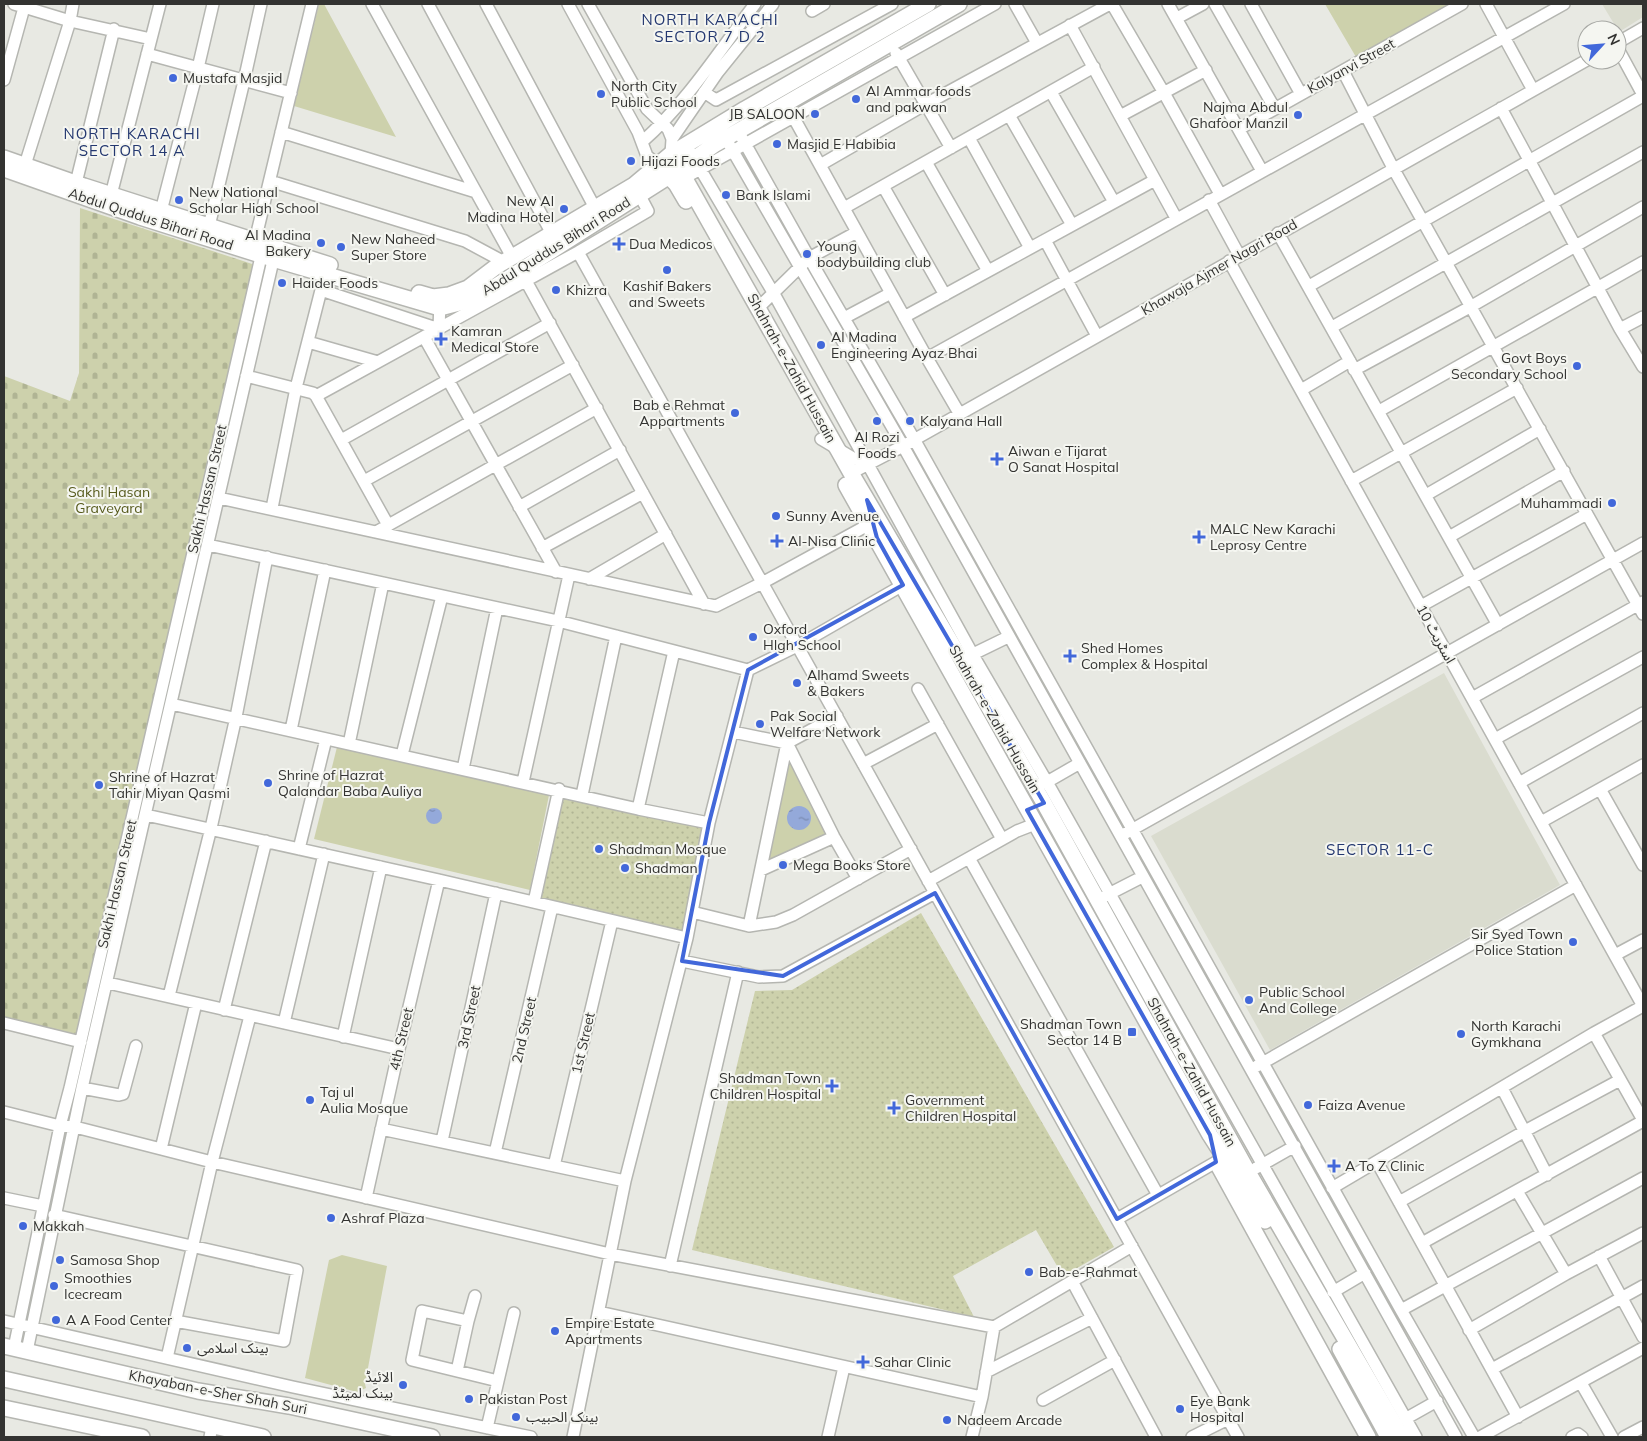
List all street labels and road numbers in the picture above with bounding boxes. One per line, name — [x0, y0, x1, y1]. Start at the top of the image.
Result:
street label: Kalyanvi Street — [1304, 34, 1398, 98]
street label: Abdul Quddus Bihari Road — [66, 184, 236, 254]
street label: Abdul Quddus Bihari Road — [478, 193, 634, 299]
street label: Khawaja Ajmer Nagri Road — [1138, 215, 1300, 319]
street label: Shahrah-e-Zahid Hussain — [743, 290, 841, 446]
street label: Sakhi Hassan Street — [183, 423, 231, 555]
street label: اسٹریٹ 10 — [1412, 601, 1460, 667]
street label: Shahrah-e-Zahid Hussain — [945, 642, 1045, 796]
street label: Sakhi Hassan Street — [93, 818, 141, 950]
street label: 3rd Street — [454, 984, 484, 1050]
street label: Shahrah-e-Zahid Hussain — [1143, 994, 1241, 1150]
street label: 2nd Street — [508, 995, 540, 1065]
street label: 4th Street — [385, 1006, 417, 1072]
street label: 1st Street — [567, 1010, 599, 1075]
street label: Khayaban-e-Sher Shah Suri — [127, 1366, 309, 1418]

